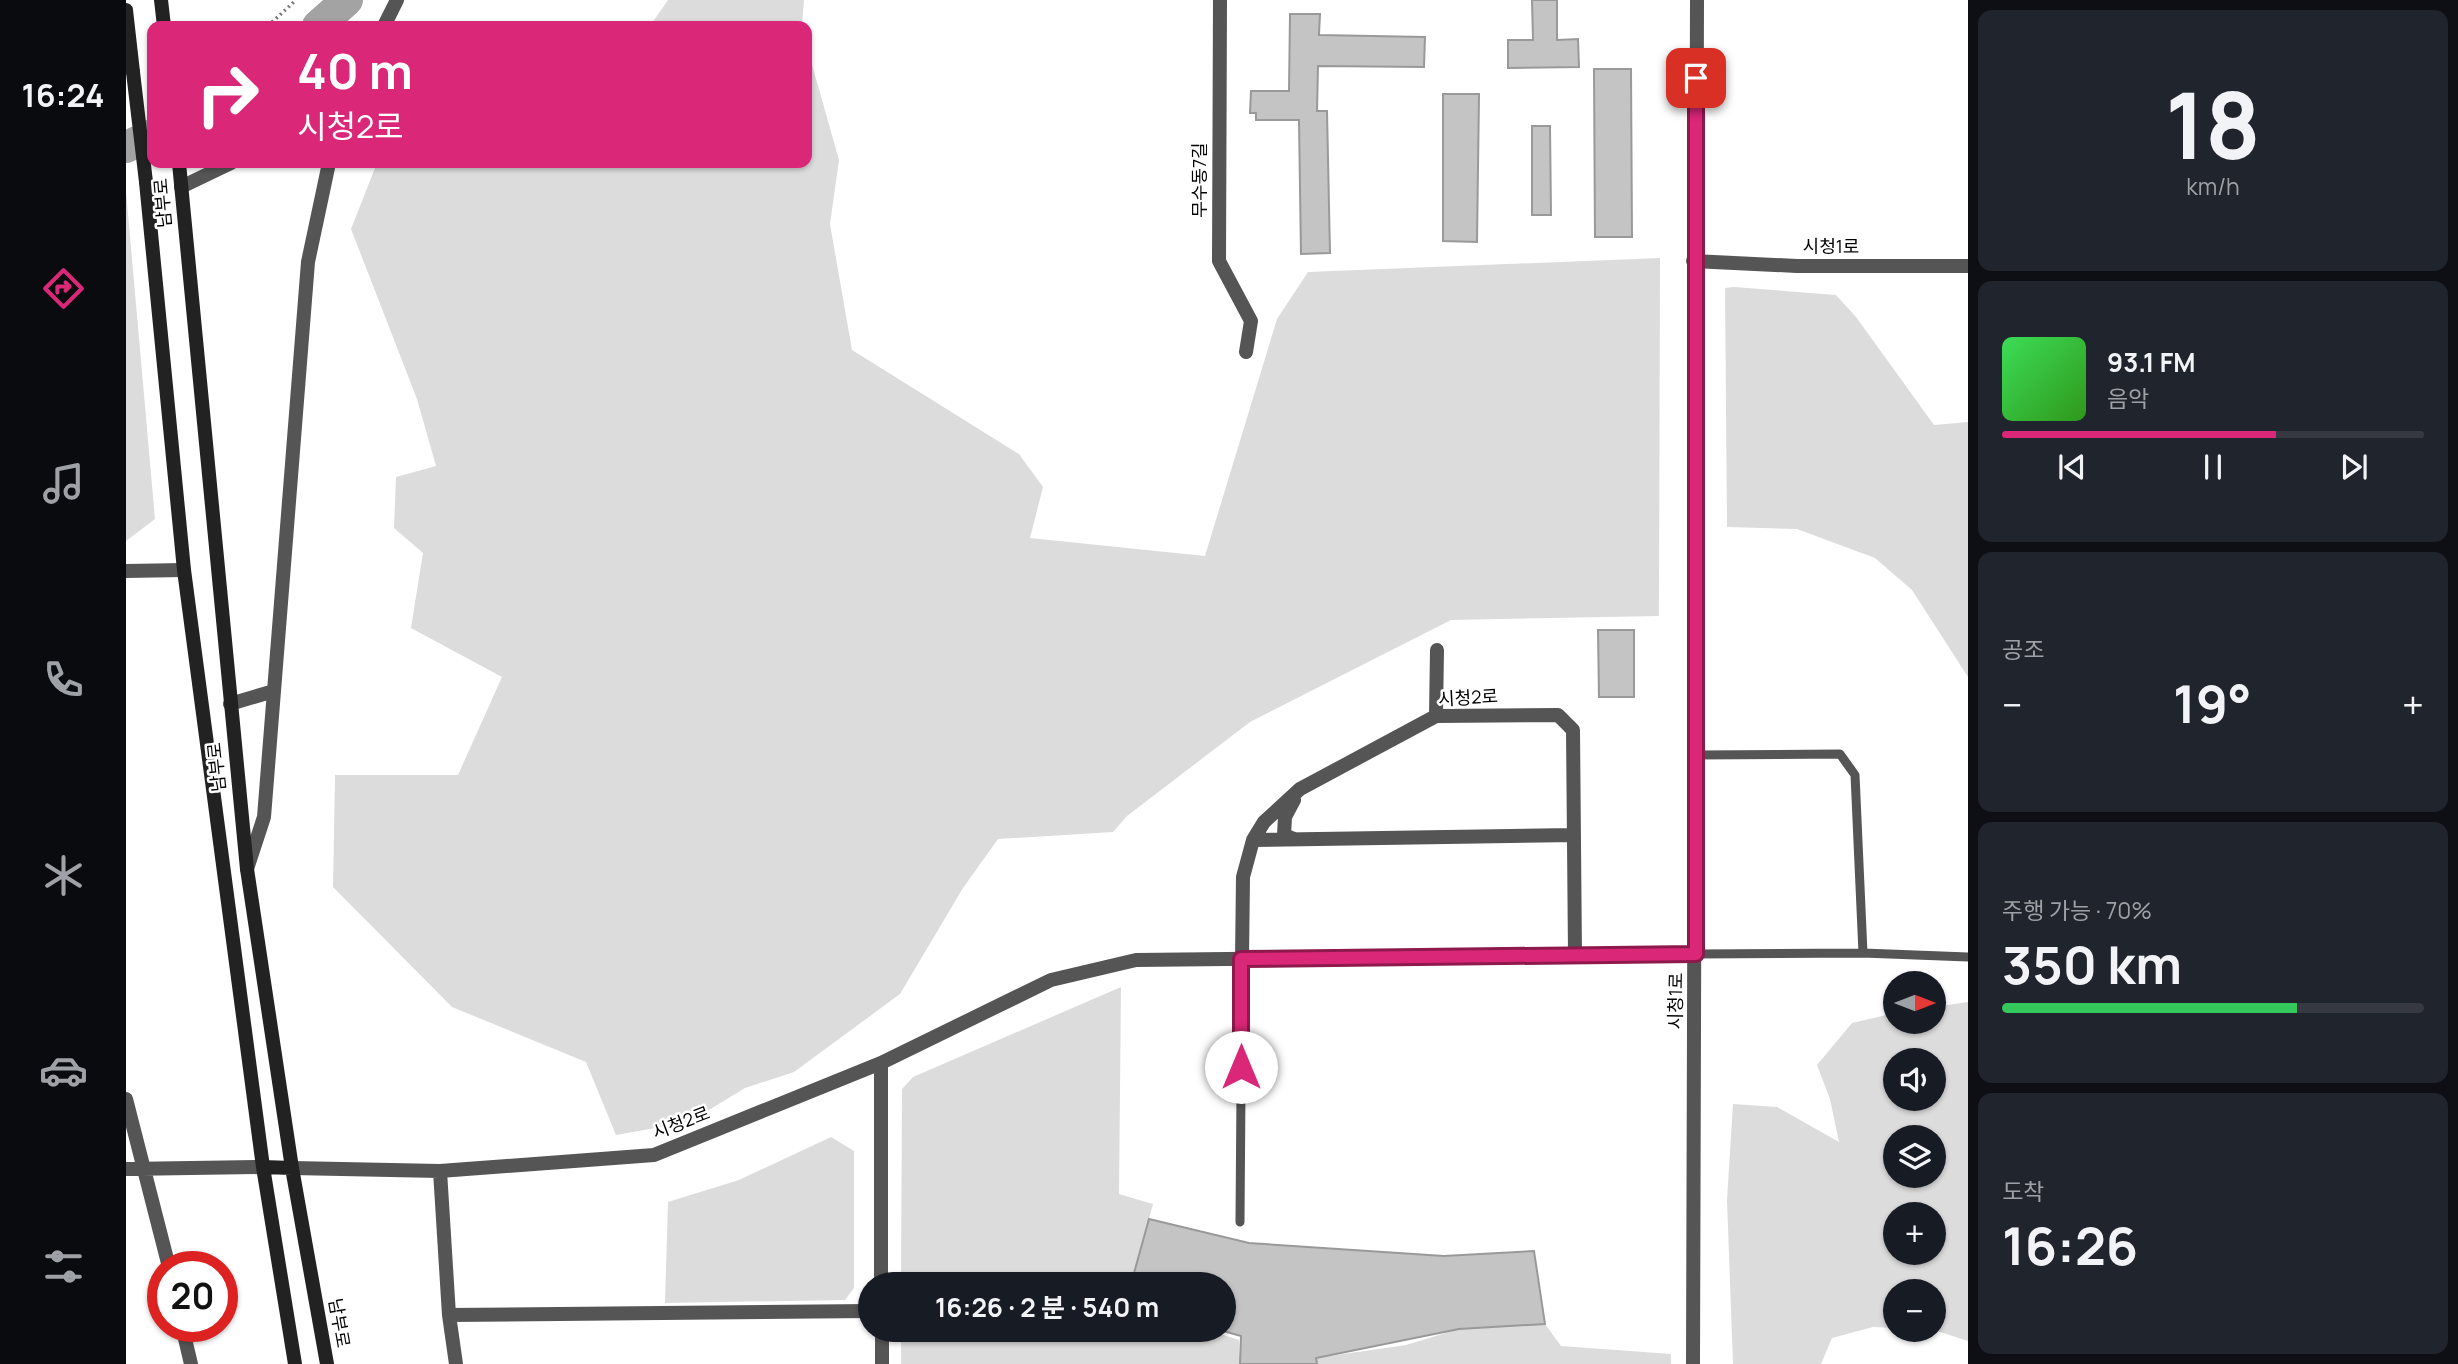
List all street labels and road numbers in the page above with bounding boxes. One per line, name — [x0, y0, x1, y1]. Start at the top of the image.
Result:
street label: 무수동7길 — [1187, 142, 1211, 218]
street label: 남부로 — [148, 177, 176, 229]
street label: 시청1로 — [1803, 234, 1859, 258]
street label: 시청2로 — [1437, 683, 1499, 711]
street label: 남부로 — [201, 741, 231, 793]
street label: 시청1로 — [1663, 972, 1687, 1030]
street label: 시청2로 — [648, 1100, 713, 1144]
street label: 남부로 — [324, 1296, 356, 1349]

